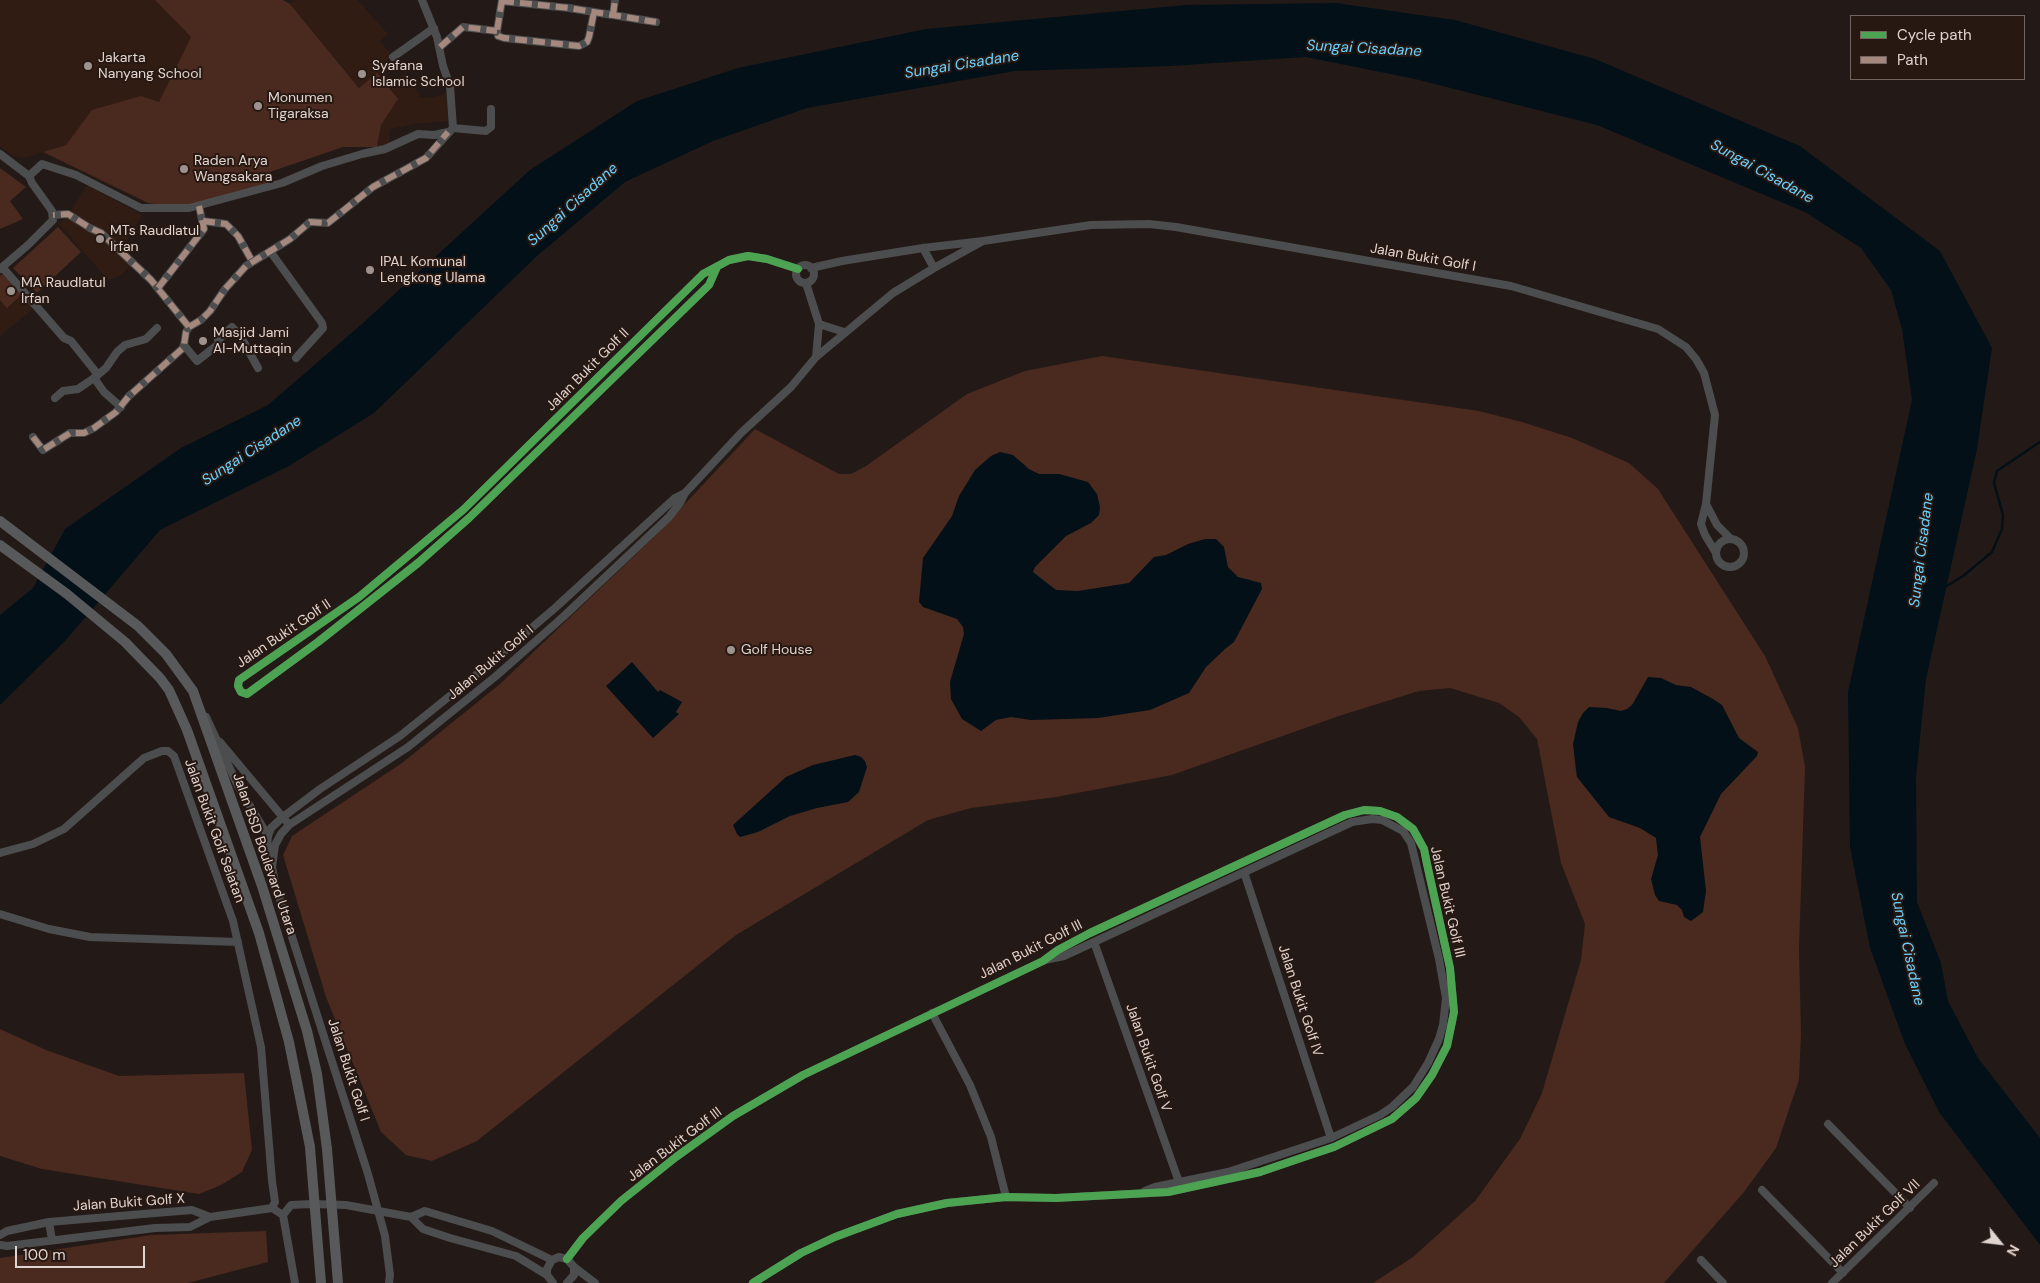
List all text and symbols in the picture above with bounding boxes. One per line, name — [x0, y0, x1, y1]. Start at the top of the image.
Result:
legend — [1850, 15, 2025, 80]
text: Cycle path — [1897, 25, 1972, 45]
water label: Sungai Cisadane — [1306, 37, 1422, 61]
water label: Sungai Cisadane — [904, 47, 1020, 83]
place label: Jakarta Nanyang School — [98, 50, 202, 82]
text: Path — [1897, 50, 1928, 70]
place label: Syafana Islamic School — [372, 58, 465, 90]
marker: Jakarta Nanyang School — [82, 60, 94, 72]
marker: Syafana Islamic School — [356, 68, 368, 80]
place label: Monumen Tigaraksa — [268, 90, 333, 122]
marker: Monumen Tigaraksa — [252, 100, 264, 112]
water label: Sungai Cisadane — [1707, 136, 1817, 208]
place label: Raden Arya Wangsakara — [194, 153, 272, 186]
water label: Sungai Cisadane — [524, 160, 622, 250]
marker: Raden Arya Wangsakara — [178, 163, 190, 175]
place label: MTs Raudlatul Irfan — [110, 223, 199, 256]
marker: MTs Raudlatul Irfan — [94, 233, 106, 245]
street label: Jalan Bukit Golf I — [1369, 240, 1477, 276]
place label: IPAL Komunal Lengkong Ulama — [380, 254, 485, 286]
marker: IPAL Komunal Lengkong Ulama — [364, 264, 376, 276]
place label: MA Raudlatul Irfan — [21, 275, 106, 308]
marker: MA Raudlatul Irfan — [5, 285, 17, 297]
place label: Masjid Jami Al-Muttaqin — [213, 325, 292, 358]
street label: Jalan Bukit Golf II — [543, 325, 633, 415]
marker: Masjid Jami Al-Muttaqin — [197, 335, 209, 347]
water label: Sungai Cisadane — [199, 412, 305, 490]
water label: Sungai Cisadane — [1906, 492, 1938, 608]
street label: Jalan Bukit Golf II — [234, 596, 334, 672]
street label: Jalan Bukit Golf I — [445, 622, 537, 704]
place label: Golf House — [741, 642, 812, 658]
marker: Golf House — [725, 644, 737, 656]
street label: Jalan Bukit Golf Selatan — [180, 757, 248, 905]
street label: Jalan BSD Boulevard Utara — [228, 771, 300, 937]
street label: Jalan Bukit Golf III — [1426, 845, 1468, 959]
water label: Sungai Cisadane — [1886, 891, 1928, 1007]
street label: Jalan Bukit Golf III — [977, 917, 1085, 983]
street label: Jalan Bukit Golf IV — [1274, 943, 1326, 1059]
street label: Jalan Bukit Golf V — [1122, 1002, 1174, 1114]
street label: Jalan Bukit Golf I — [323, 1017, 373, 1123]
street label: Jalan Bukit Golf III — [625, 1104, 725, 1186]
street label: Jalan Bukit Golf VII — [1826, 1176, 1924, 1272]
street label: Jalan Bukit Golf X — [72, 1191, 186, 1215]
north arrow — [1975, 1218, 2025, 1268]
scale bar — [18, 1236, 148, 1268]
text: N — [2003, 1241, 2023, 1259]
text: 100 m — [23, 1245, 66, 1265]

